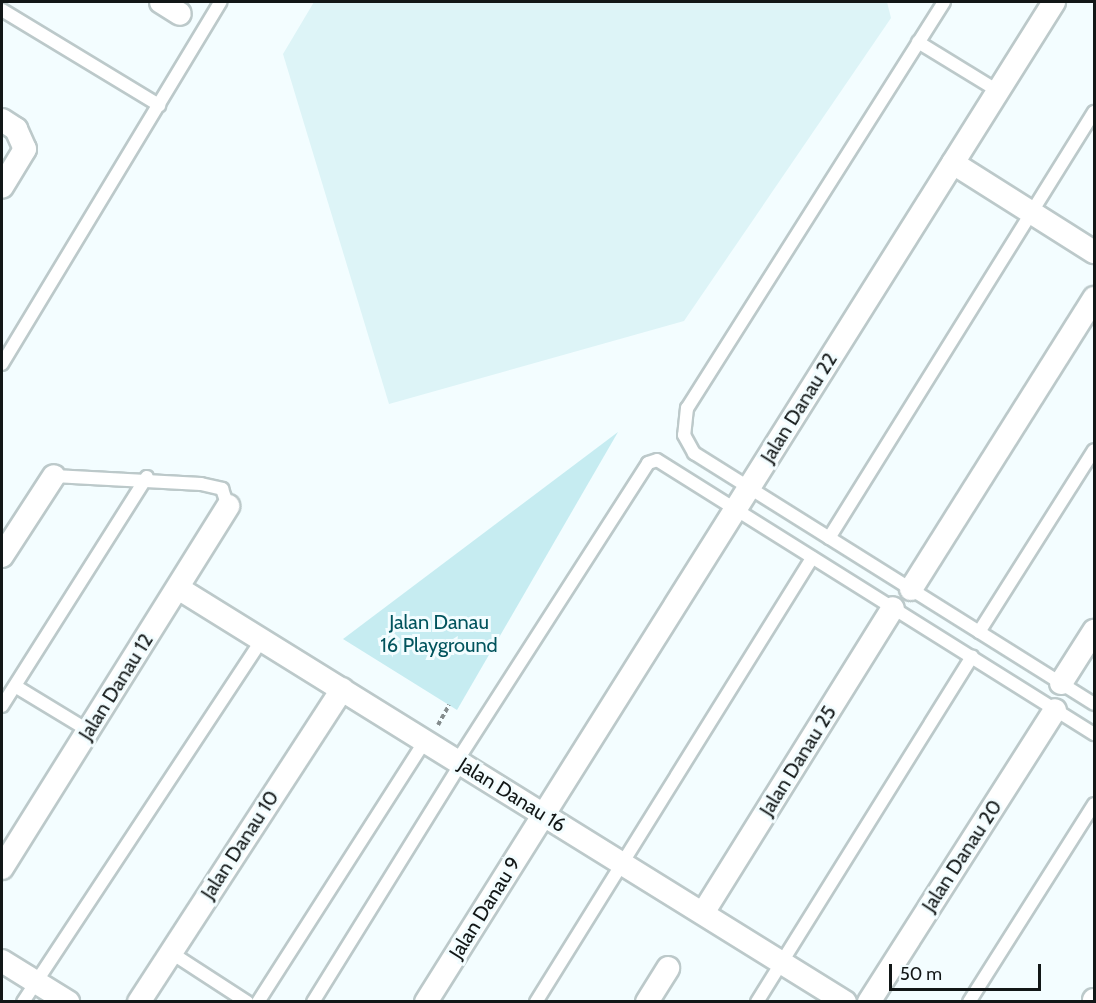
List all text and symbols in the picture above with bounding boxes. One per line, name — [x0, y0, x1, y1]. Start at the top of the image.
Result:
street label: Jalan Danau 22 — [756, 349, 842, 467]
park label: Jalan Danau 16 Playground — [380, 610, 498, 657]
street label: Jalan Danau 12 — [74, 629, 158, 745]
street label: Jalan Danau 25 — [755, 701, 841, 821]
street label: Jalan Danau 16 — [454, 752, 570, 838]
street label: Jalan Danau 10 — [196, 786, 284, 904]
street label: Jalan Danau 20 — [917, 796, 1007, 916]
street label: Jalan Danau 9 — [444, 853, 526, 963]
scale bar — [892, 952, 1044, 990]
text: 50 m — [900, 963, 942, 985]

